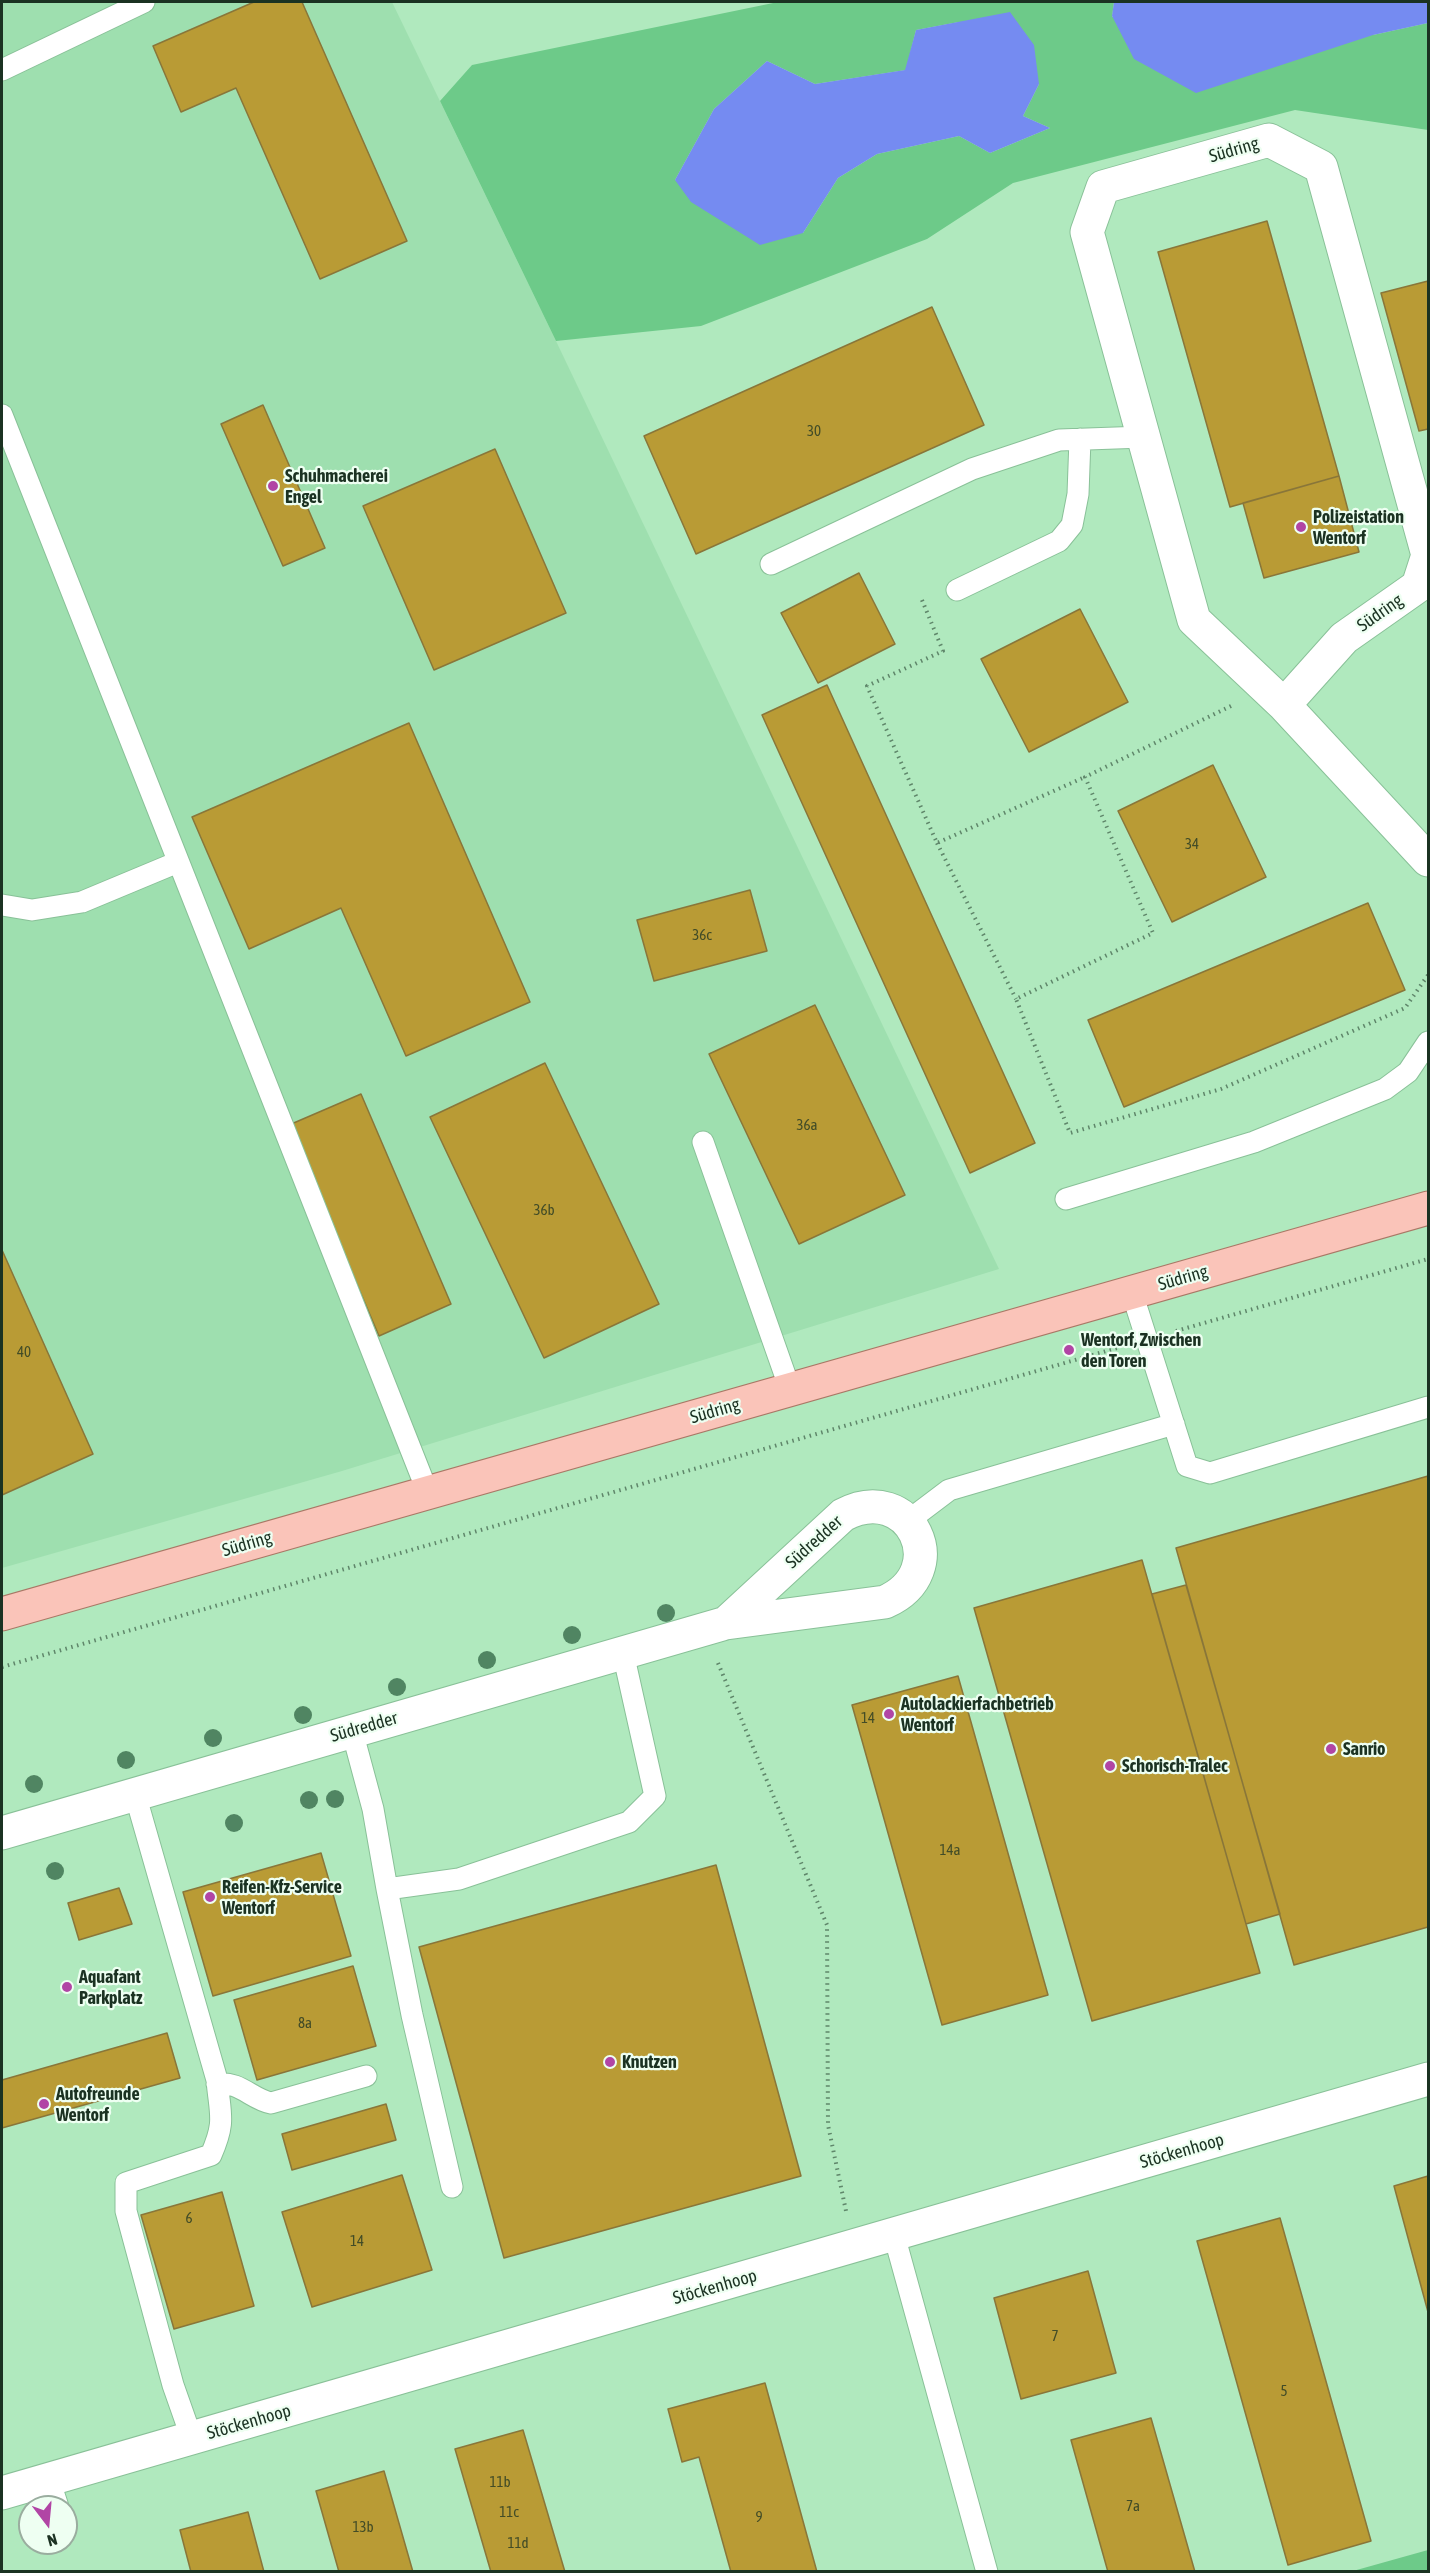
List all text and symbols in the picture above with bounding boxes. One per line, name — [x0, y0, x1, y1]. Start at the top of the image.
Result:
street label: Südring — [1207, 133, 1261, 167]
house number: 30 — [807, 422, 821, 440]
place label: Schuhmacherei Engel — [285, 465, 388, 508]
marker: Schuhmacherei Engel — [266, 479, 280, 493]
place label: Polizeistation Wentorf — [1313, 506, 1404, 548]
marker: Polizeistation Wentorf — [1294, 520, 1308, 534]
street label: Südring — [1353, 590, 1407, 636]
house number: 34 — [1185, 835, 1199, 853]
house number: 36c — [692, 926, 712, 944]
house number: 36a — [796, 1116, 818, 1134]
house number: 36b — [533, 1201, 555, 1219]
street label: Südring — [1156, 1261, 1210, 1295]
place label: Wentorf, Zwischen den Toren — [1081, 1329, 1201, 1372]
house number: 40 — [17, 1343, 31, 1361]
marker: Wentorf, Zwischen den Toren — [1062, 1343, 1076, 1357]
street label: Südring — [688, 1394, 742, 1428]
street label: Südredder — [781, 1511, 847, 1573]
street label: Südring — [220, 1527, 274, 1561]
place label: Autolackierfachbetrieb Wentorf — [901, 1693, 1054, 1736]
street label: Südredder — [328, 1707, 400, 1747]
marker: Autolackierfachbetrieb Wentorf — [882, 1707, 896, 1721]
house number: 14 — [861, 1709, 875, 1727]
place label: Sanrio — [1343, 1738, 1386, 1760]
marker: Sanrio — [1324, 1742, 1338, 1756]
place label: Schorisch-Tralec — [1122, 1755, 1228, 1777]
marker: Schorisch-Tralec — [1103, 1759, 1117, 1773]
house number: 14a — [939, 1841, 961, 1859]
place label: Reifen-Kfz-Service Wentorf — [222, 1876, 342, 1918]
marker: Reifen-Kfz-Service Wentorf — [203, 1890, 217, 1904]
place label: Aquafant Parkplatz — [79, 1966, 142, 2008]
marker: Aquafant Parkplatz — [60, 1980, 74, 1994]
house number: 8a — [298, 2014, 312, 2032]
place label: Knutzen — [622, 2051, 677, 2073]
marker: Knutzen — [603, 2055, 617, 2069]
place label: Autofreunde Wentorf — [56, 2083, 140, 2126]
marker: Autofreunde Wentorf — [37, 2097, 51, 2111]
street label: Stöckenhoop — [1138, 2129, 1226, 2173]
house number: 6 — [185, 2209, 193, 2227]
house number: 14 — [350, 2232, 364, 2250]
street label: Stöckenhoop — [671, 2265, 759, 2309]
house number: 7 — [1051, 2327, 1059, 2345]
house number: 5 — [1280, 2382, 1288, 2400]
street label: Stöckenhoop — [205, 2400, 293, 2444]
house number: 11b — [489, 2473, 511, 2491]
north arrow — [18, 2495, 78, 2555]
house number: 7a — [1126, 2497, 1140, 2515]
house number: 11c — [499, 2503, 519, 2521]
house number: 9 — [755, 2508, 763, 2526]
house number: 13b — [352, 2518, 374, 2536]
text: N — [45, 2530, 59, 2550]
house number: 11d — [507, 2534, 529, 2552]

